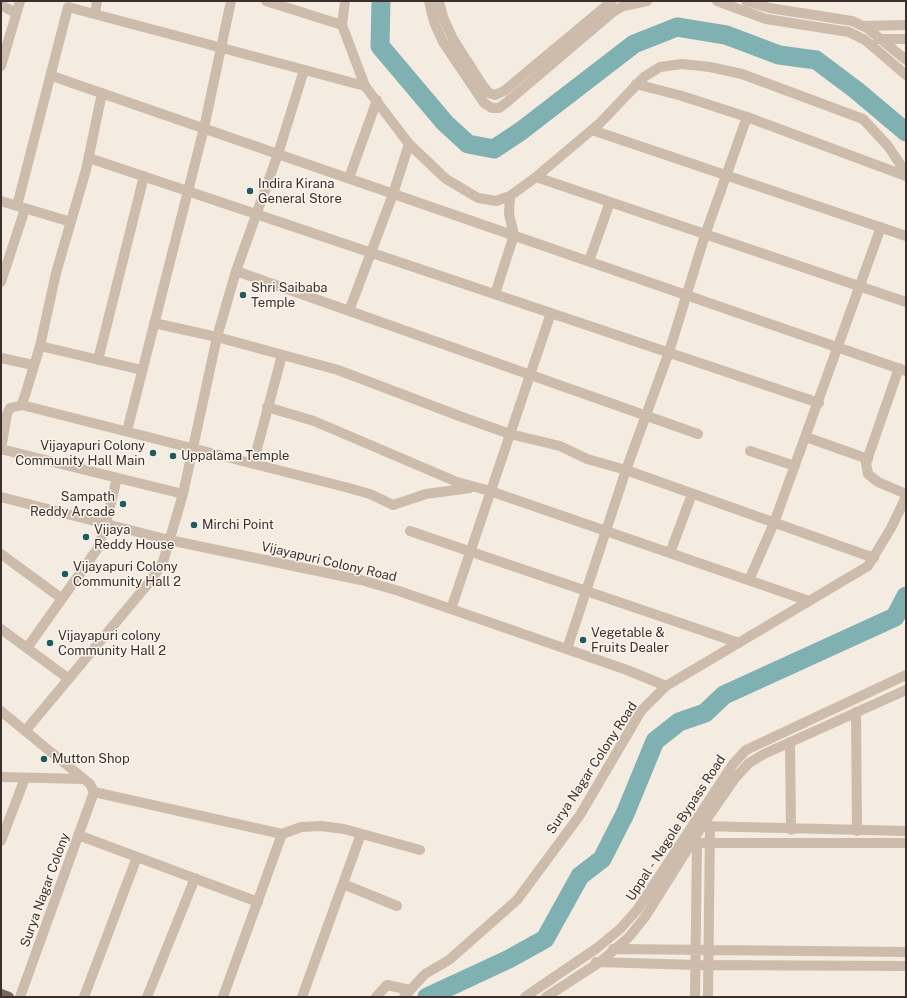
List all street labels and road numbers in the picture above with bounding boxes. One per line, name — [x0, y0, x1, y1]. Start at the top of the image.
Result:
street label: Vijayapuri Colony Road — [260, 539, 398, 585]
street label: Surya Nagar Colony Road — [543, 699, 641, 837]
street label: Uppal - Nagole Bypass Road — [623, 752, 729, 904]
street label: Surya Nagar Colony — [17, 831, 73, 949]

